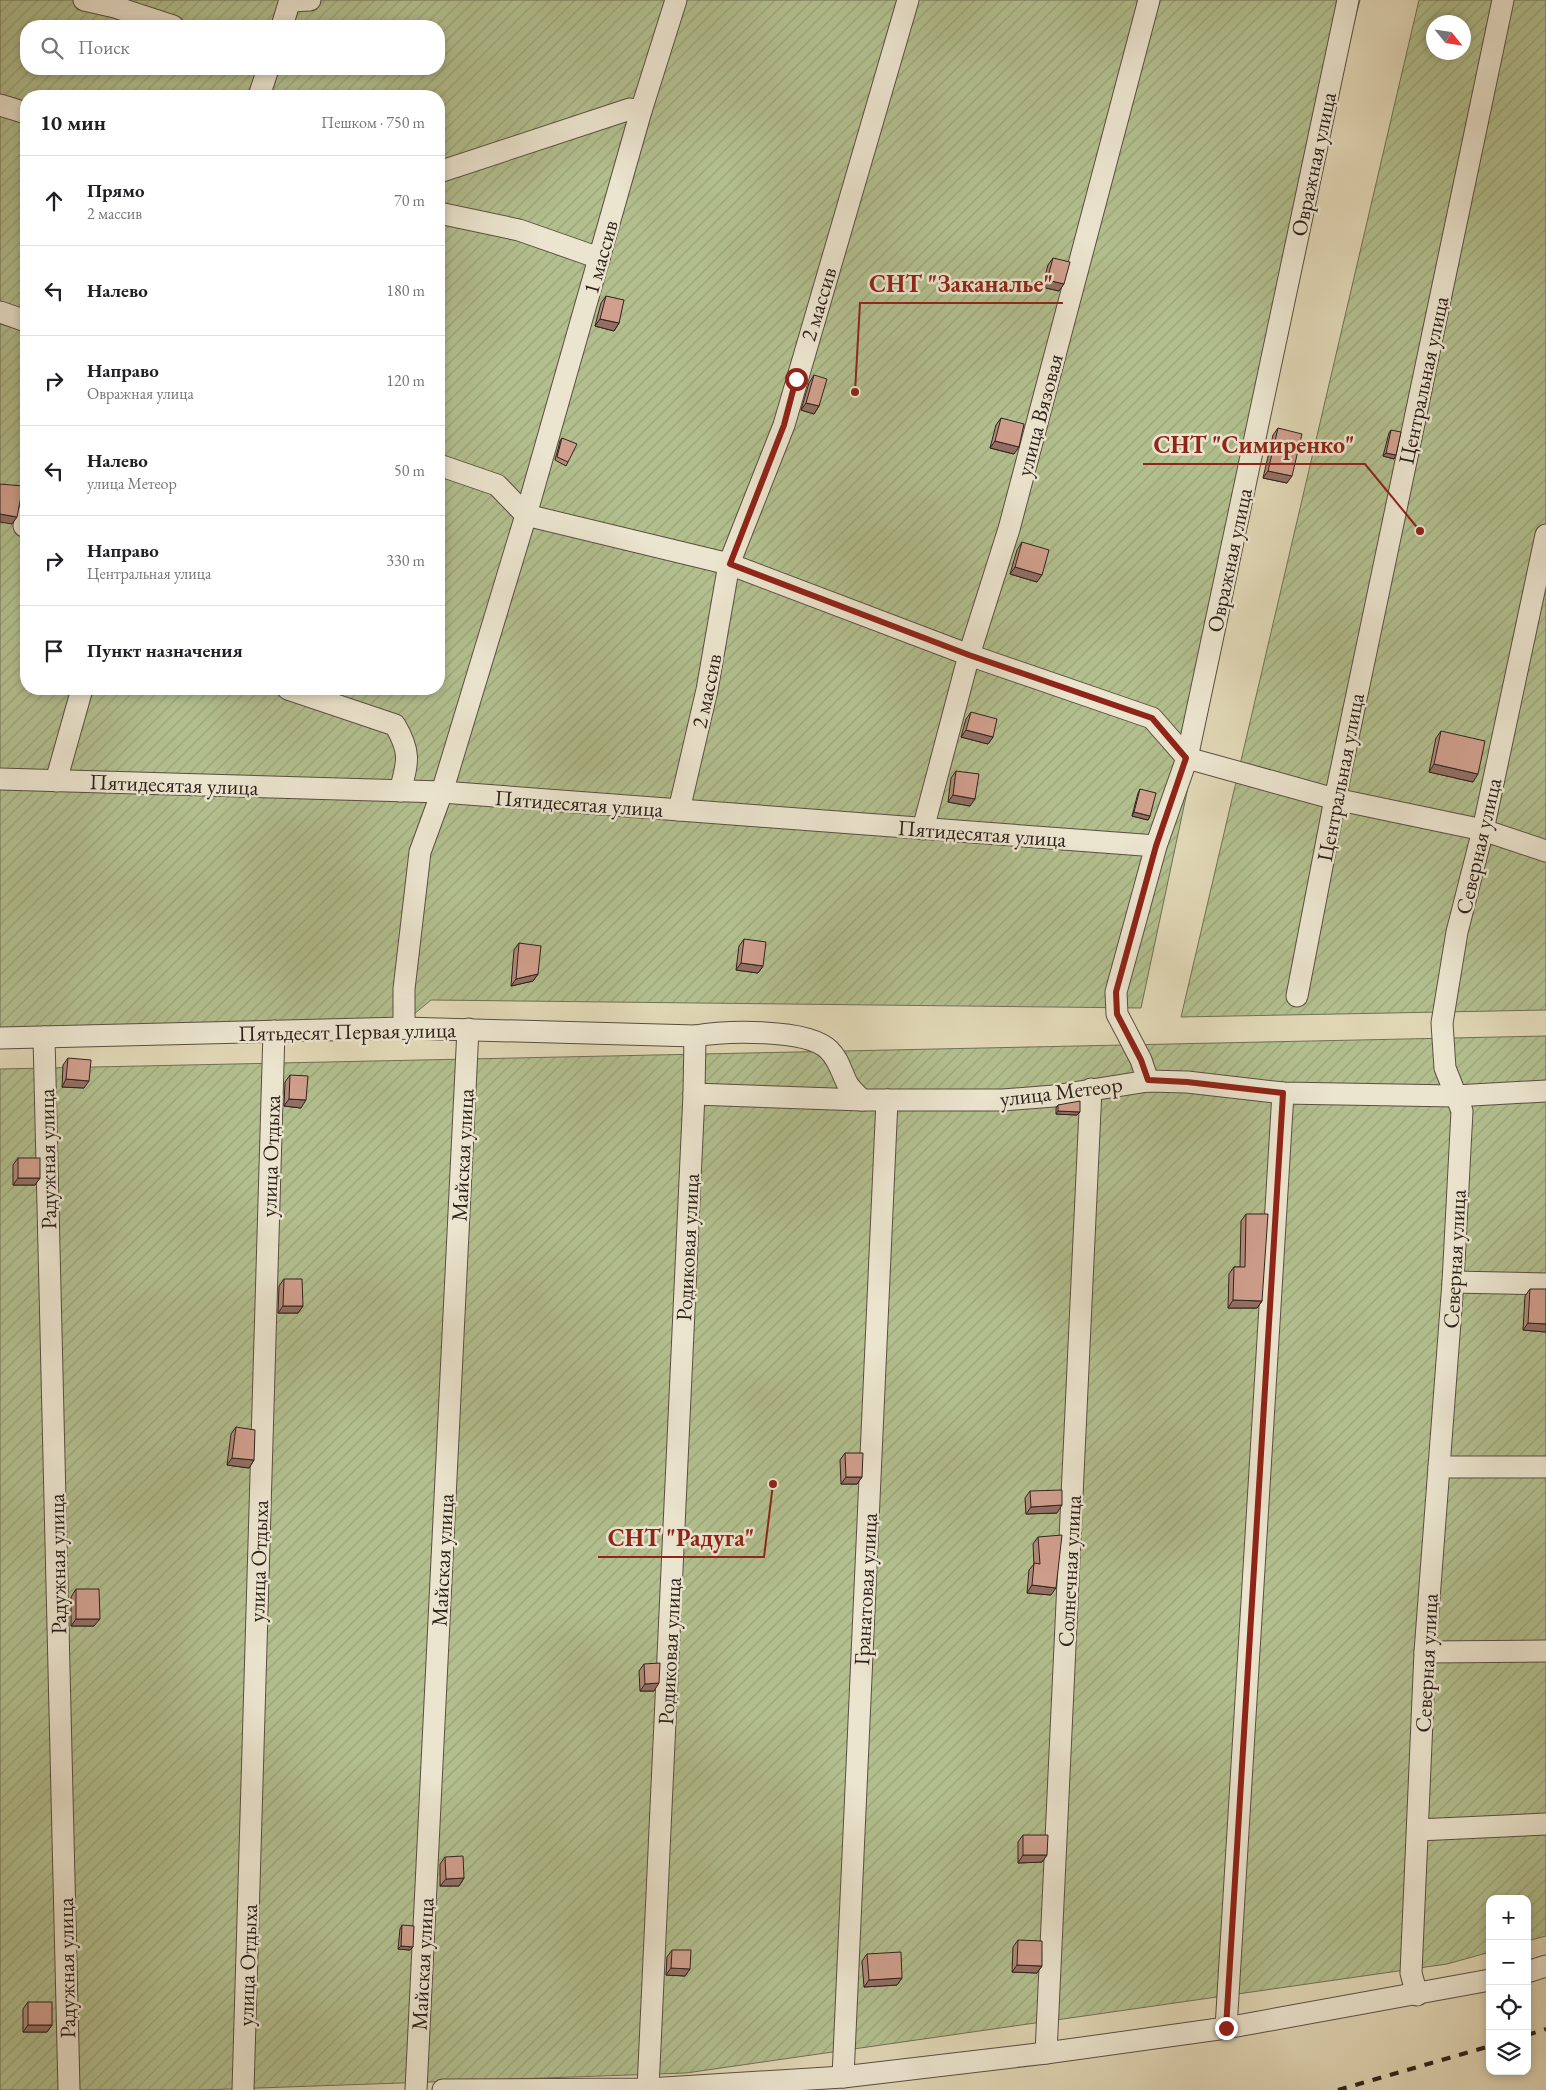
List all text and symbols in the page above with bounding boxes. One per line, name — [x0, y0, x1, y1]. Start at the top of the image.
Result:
north arrow — [1426, 15, 1471, 60]
search box — [20, 20, 445, 75]
icon: search — [38, 34, 66, 62]
text: Поиск — [78, 35, 130, 60]
street label: Овражная улица — [1284, 89, 1343, 239]
text: 10 мин — [40, 109, 106, 136]
text: Пешком · 750 m — [321, 112, 425, 133]
text: Прямо — [87, 178, 145, 203]
icon: ahead — [40, 187, 68, 215]
text: 70 m — [394, 190, 425, 211]
text: 2 массив — [87, 203, 142, 224]
street label: 1 массив — [576, 217, 625, 297]
street label: 2 массив — [794, 264, 843, 345]
callout: СНТ "Заканалье" — [860, 264, 1063, 303]
text: СНТ "Заканалье" — [869, 268, 1053, 299]
icon: left — [40, 277, 68, 305]
text: Налево — [87, 278, 148, 303]
text: 180 m — [386, 280, 425, 301]
street label: Центральная улица — [1392, 293, 1455, 467]
street label: улица Вязовая — [1009, 350, 1070, 480]
text: Направо — [87, 358, 159, 383]
icon: right — [40, 367, 68, 395]
route start — [785, 368, 808, 391]
text: 120 m — [386, 370, 425, 391]
text: Овражная улица — [87, 383, 194, 404]
callout: СНТ "Симиренко" — [1143, 425, 1365, 464]
text: СНТ "Симиренко" — [1153, 429, 1355, 460]
text: Налево — [87, 448, 148, 473]
icon: left — [40, 457, 68, 485]
text: 50 m — [394, 460, 425, 481]
text: улица Метеор — [87, 473, 177, 494]
street label: Овражная улица — [1200, 485, 1259, 635]
text: Направо — [87, 538, 159, 563]
icon: right — [40, 547, 68, 575]
text: 330 m — [386, 550, 425, 571]
text: Центральная улица — [87, 563, 211, 584]
icon: arrive — [40, 637, 68, 665]
text: Пункт назначения — [87, 638, 243, 663]
street label: 2 массив — [684, 651, 729, 731]
street label: Центральная улица — [1310, 690, 1371, 864]
street label: Пятидесятая улица — [89, 767, 259, 802]
street label: Северная улица — [1449, 775, 1508, 917]
street label: Пятидесятая улица — [494, 783, 665, 824]
street label: Пятидесятая улица — [897, 813, 1068, 854]
street label: Пятьдесят Первая улица — [238, 1015, 456, 1048]
street label: улица Метеор — [998, 1070, 1124, 1113]
street label: Радужная улица — [32, 1088, 63, 1230]
street label: Майская улица — [445, 1088, 480, 1222]
street label: улица Отдыха — [254, 1094, 287, 1218]
street label: Родиковая улица — [669, 1172, 706, 1322]
street label: Северная улица — [1436, 1188, 1473, 1329]
street label: Радужная улица — [42, 1493, 73, 1635]
street label: Майская улица — [425, 1493, 460, 1627]
street label: Солнечная улица — [1051, 1494, 1088, 1648]
street label: улица Отдыха — [242, 1499, 275, 1623]
street label: Гранатовая улица — [847, 1512, 884, 1666]
callout: СНТ "Радуга" — [598, 1518, 764, 1557]
text: СНТ "Радуга" — [608, 1522, 754, 1554]
street label: Родиковая улица — [651, 1576, 688, 1726]
street label: Северная улица — [1408, 1592, 1445, 1733]
map controls — [1486, 1895, 1531, 2075]
button: + — [1486, 1895, 1531, 1940]
street label: Радужная улица — [51, 1897, 82, 2039]
street label: Майская улица — [405, 1897, 440, 2031]
street label: улица Отдыха — [231, 1903, 264, 2027]
button: − — [1486, 1940, 1531, 1985]
button: locate — [1486, 1985, 1531, 2030]
route end — [1215, 2017, 1238, 2040]
button: layers — [1486, 2030, 1531, 2075]

